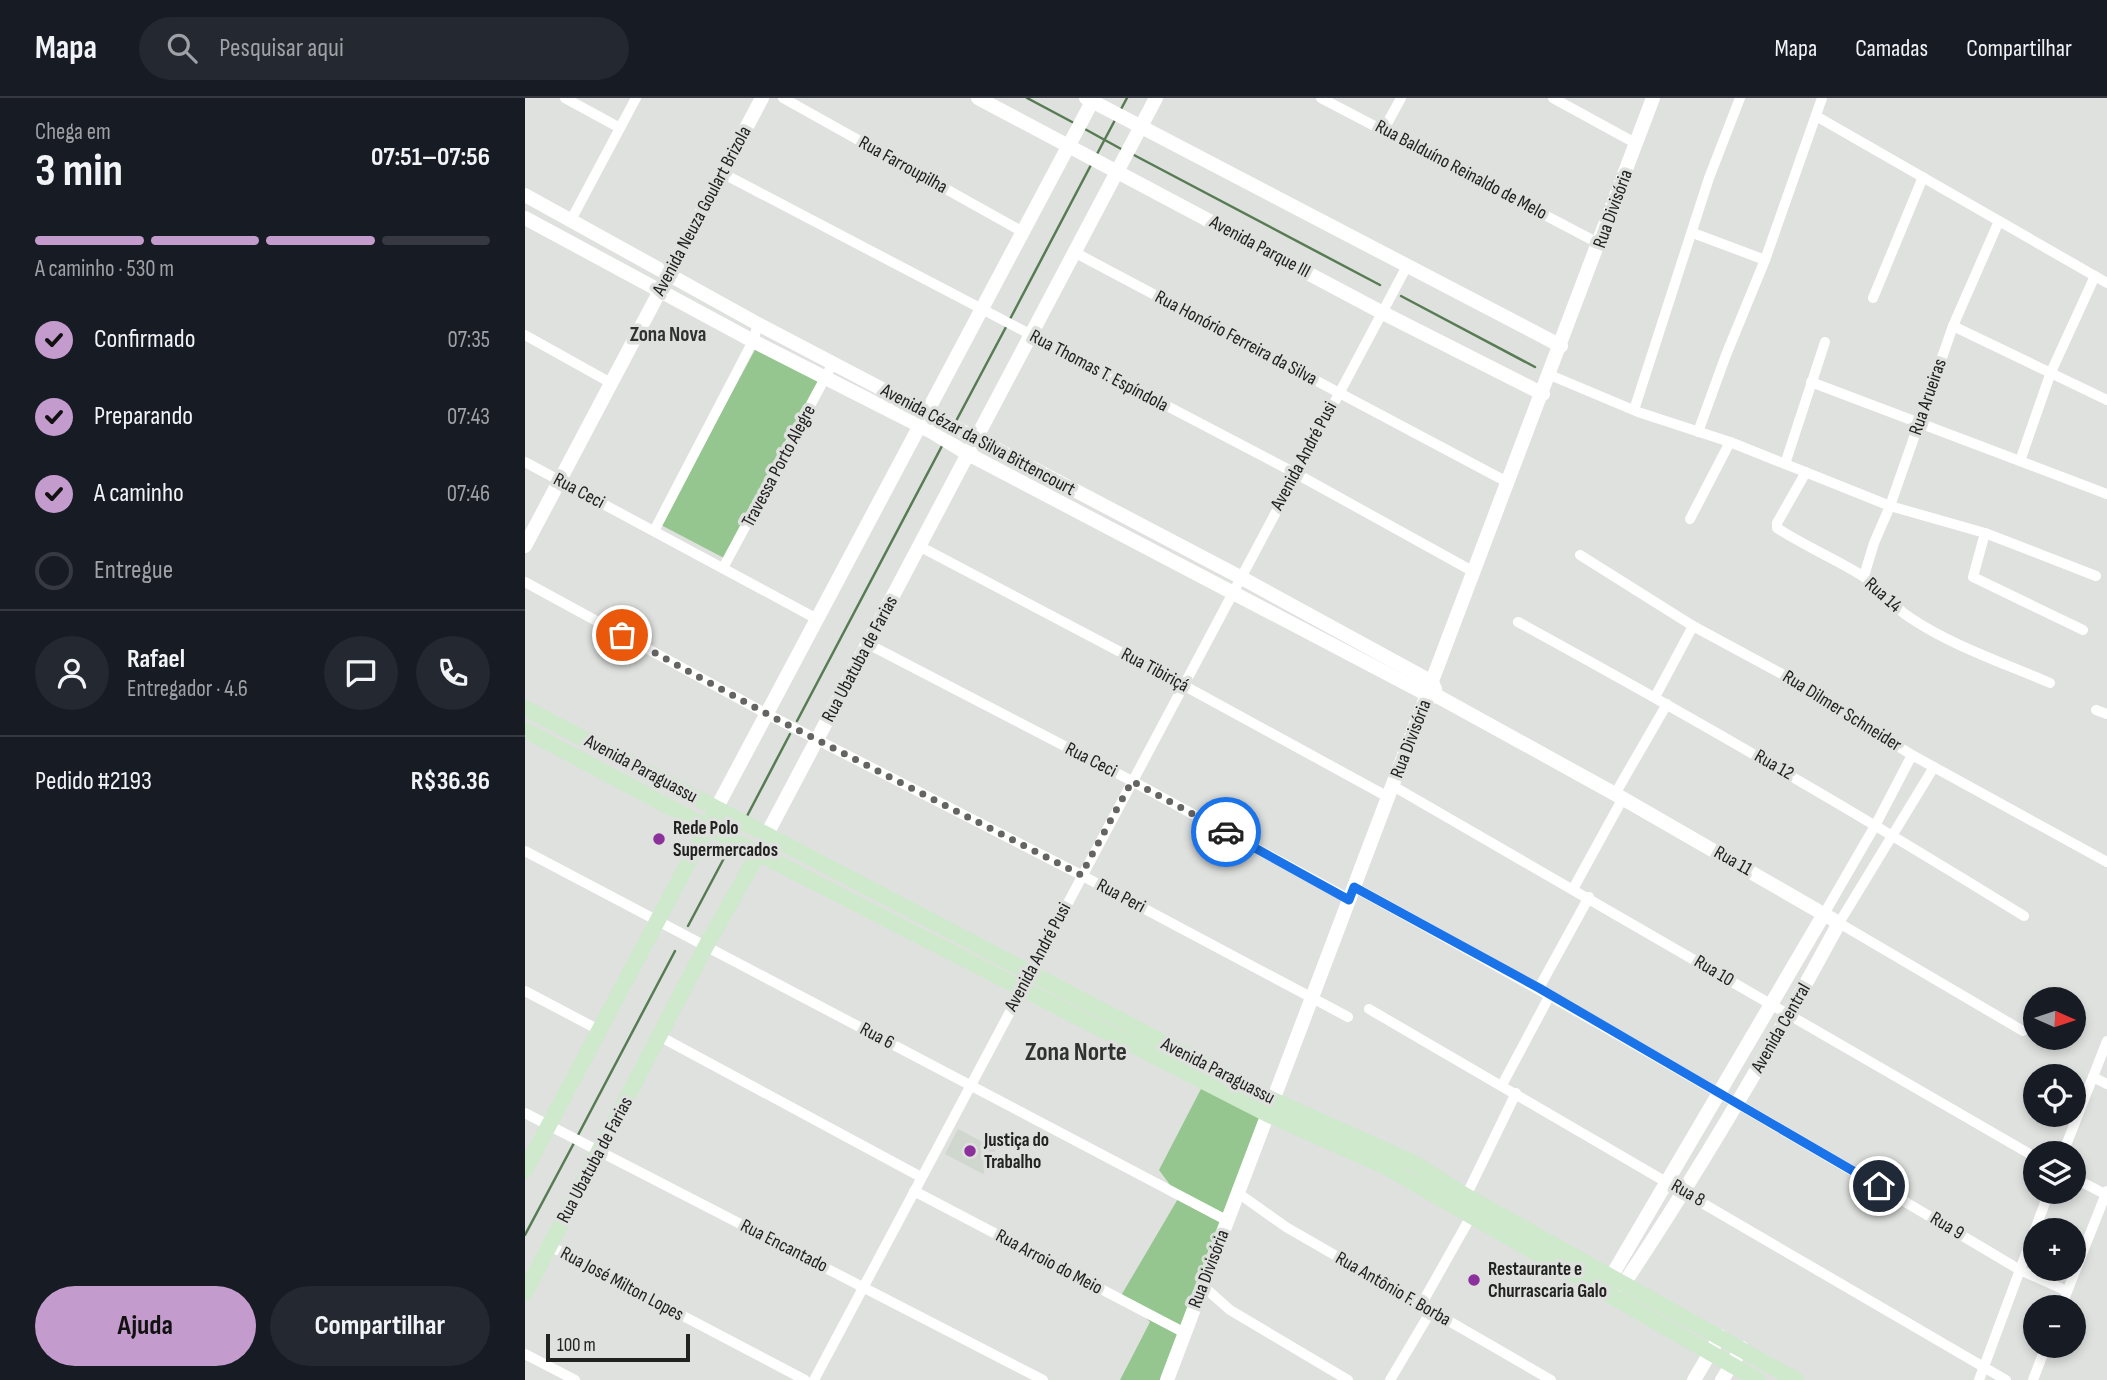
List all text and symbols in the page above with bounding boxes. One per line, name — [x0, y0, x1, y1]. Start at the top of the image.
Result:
search box — [139, 17, 629, 80]
text: Mapa — [35, 28, 97, 68]
icon: search — [163, 29, 201, 67]
text: Pesquisar aqui — [219, 33, 344, 64]
text: Mapa — [1775, 34, 1817, 63]
text: Camadas — [1855, 34, 1928, 63]
text: Compartilhar — [1966, 34, 2072, 63]
street label: Rua Balduíno Reinaldo de Melo — [1371, 115, 1551, 225]
text: Chega em — [35, 118, 111, 146]
street label: Avenida Neuza Goulart Brizola — [647, 122, 756, 301]
street label: Rua Farroupilha — [855, 131, 951, 199]
text: 07:51–07:56 — [371, 142, 490, 173]
text: 3 min — [35, 144, 123, 199]
street label: Rua Divisória — [1588, 167, 1638, 251]
street label: Avenida Parque III — [1205, 210, 1314, 283]
text: A caminho · 530 m — [35, 255, 174, 283]
street label: Rua Honório Ferreira da Silva — [1151, 286, 1321, 390]
icon: check — [35, 321, 73, 359]
district label: Zona Nova — [630, 322, 706, 347]
text: Confirmado — [94, 324, 195, 355]
street label: Rua Thomas T. Espíndola — [1026, 325, 1172, 417]
text: 07:35 — [448, 326, 490, 354]
street label: Rua Arueiras — [1904, 356, 1952, 438]
street label: Avenida Cézar da Silva Bittencourt — [876, 378, 1079, 501]
icon: check — [35, 398, 73, 436]
street label: Avenida André Pusi — [1265, 398, 1342, 515]
text: Preparando — [94, 401, 193, 432]
street label: Travessa Porto Alegre — [737, 401, 821, 531]
text: 07:43 — [447, 403, 490, 431]
street label: Rua Ceci — [549, 468, 609, 514]
icon: check — [35, 475, 73, 513]
text: A caminho — [94, 478, 184, 509]
text: 07:46 — [447, 480, 490, 508]
text: Entregue — [94, 555, 173, 586]
street label: Rua 14 — [1860, 573, 1906, 618]
street label: Rua Ubatuba de Farias — [817, 592, 903, 726]
pin — [592, 605, 652, 665]
icon: bag — [603, 616, 641, 654]
button: person — [35, 636, 109, 710]
button: chat — [324, 636, 398, 710]
button: phone — [416, 636, 490, 710]
street label: Rua Tibiriçá — [1117, 643, 1193, 697]
text: Rafael — [127, 644, 185, 675]
street label: Rua Dilmer Schneider — [1778, 665, 1906, 757]
text: Entregador · 4.6 — [127, 675, 248, 703]
street label: Rua Divisória — [1386, 697, 1436, 781]
street label: Avenida Paraguassu — [580, 729, 701, 808]
street label: Rua Ceci — [1061, 737, 1121, 783]
street label: Rua 12 — [1750, 745, 1798, 785]
text: Pedido #2193 — [35, 766, 152, 797]
text: R$36.36 — [411, 766, 490, 797]
courier — [1191, 797, 1261, 867]
icon: car — [1207, 813, 1245, 851]
place label: Rede Polo Supermercados — [673, 817, 778, 862]
marker: Rede Polo Supermercados — [651, 831, 667, 847]
street label: Rua 11 — [1710, 841, 1757, 881]
street label: Rua Peri — [1093, 874, 1149, 918]
street label: Avenida André Pusi — [999, 899, 1076, 1016]
street label: Rua 10 — [1690, 950, 1738, 992]
street label: Avenida Central — [1746, 979, 1816, 1078]
north arrow — [2023, 987, 2086, 1050]
map controls — [2023, 987, 2086, 1358]
street label: Rua 6 — [856, 1018, 898, 1054]
street label: Avenida Paraguassu — [1156, 1032, 1279, 1109]
district label: Zona Norte — [1025, 1037, 1127, 1068]
button: locate — [2023, 1064, 2086, 1127]
street label: Rua Ubatuba de Farias — [552, 1093, 638, 1227]
place label: Justiça do Trabalho — [983, 1129, 1049, 1174]
button: layers — [2023, 1141, 2086, 1204]
marker: Justiça do Trabalho — [962, 1143, 978, 1159]
pin — [1849, 1156, 1909, 1216]
icon: home — [1860, 1167, 1898, 1205]
street label: Rua 8 — [1667, 1174, 1709, 1212]
street label: Rua 9 — [1926, 1207, 1968, 1245]
street label: Rua Encantado — [737, 1214, 831, 1278]
button: + — [2023, 1218, 2086, 1281]
street label: Rua Arroio do Meio — [992, 1224, 1106, 1300]
street label: Rua Divisória — [1184, 1227, 1234, 1311]
street label: Rua José Milton Lopes — [556, 1242, 688, 1326]
street label: Rua Antônio F. Borba — [1331, 1247, 1455, 1331]
place label: Restaurante e Churrascaria Galo — [1488, 1258, 1607, 1303]
marker: Restaurante e Churrascaria Galo — [1466, 1272, 1482, 1288]
button: Ajuda — [35, 1286, 256, 1366]
button: Compartilhar — [270, 1286, 490, 1366]
button: − — [2023, 1295, 2086, 1358]
scale bar — [546, 1331, 689, 1363]
text: 100 m — [557, 1334, 596, 1357]

